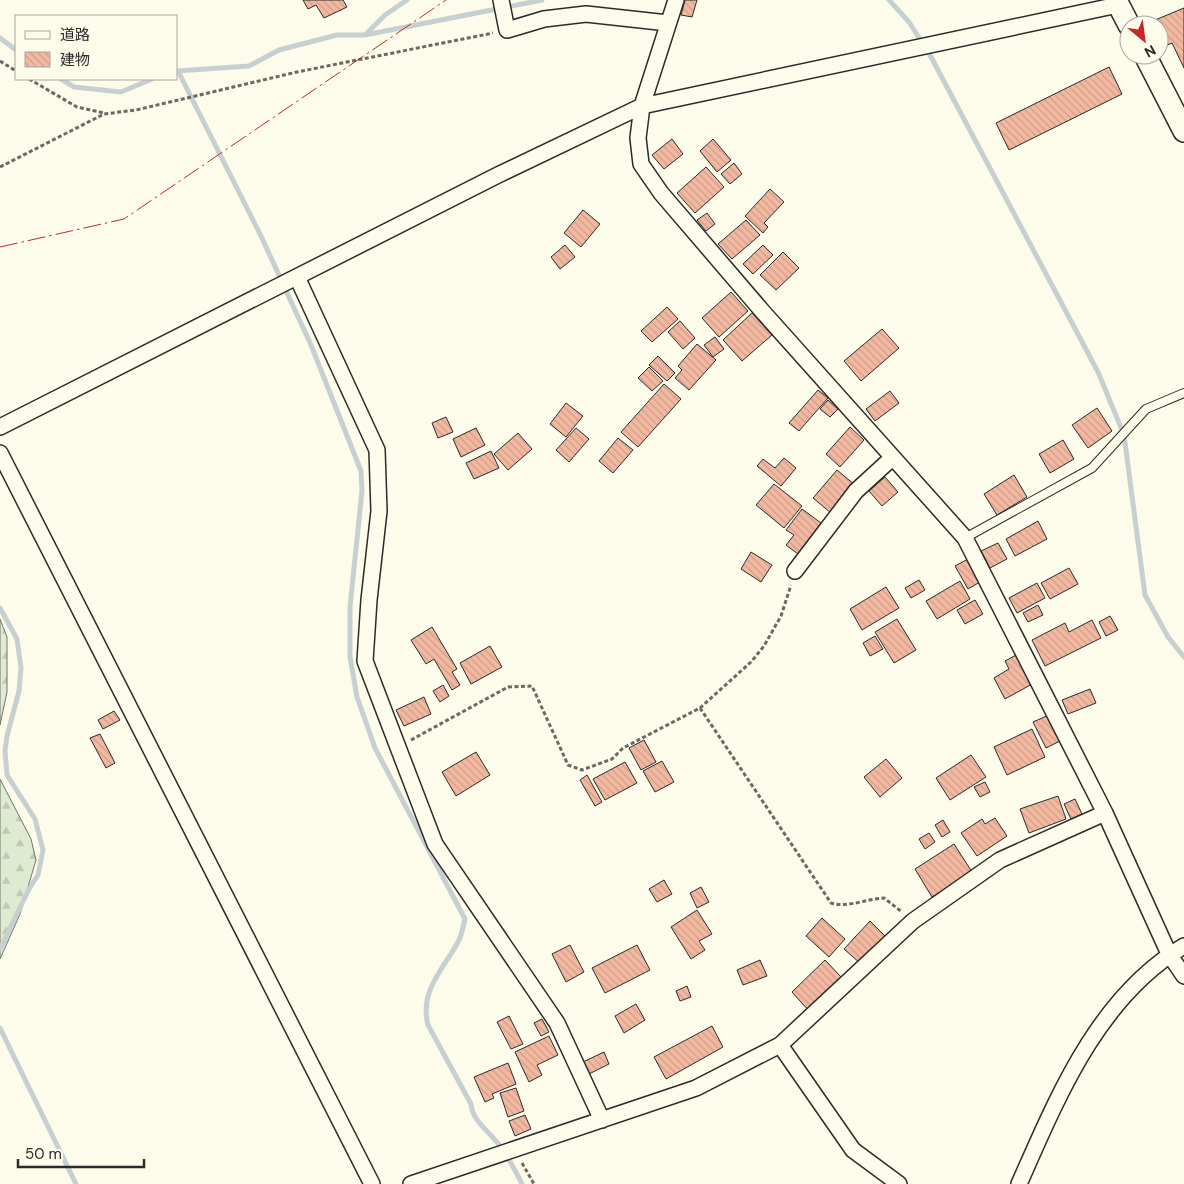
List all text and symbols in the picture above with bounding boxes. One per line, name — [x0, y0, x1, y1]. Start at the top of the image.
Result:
legend — [15, 15, 178, 80]
north arrow — [1119, 15, 1169, 65]
text: 道路 — [60, 25, 90, 45]
text: N — [1141, 41, 1159, 62]
text: 建物 — [60, 50, 90, 70]
scale bar — [18, 1136, 144, 1168]
text: 50 m — [25, 1144, 62, 1164]

